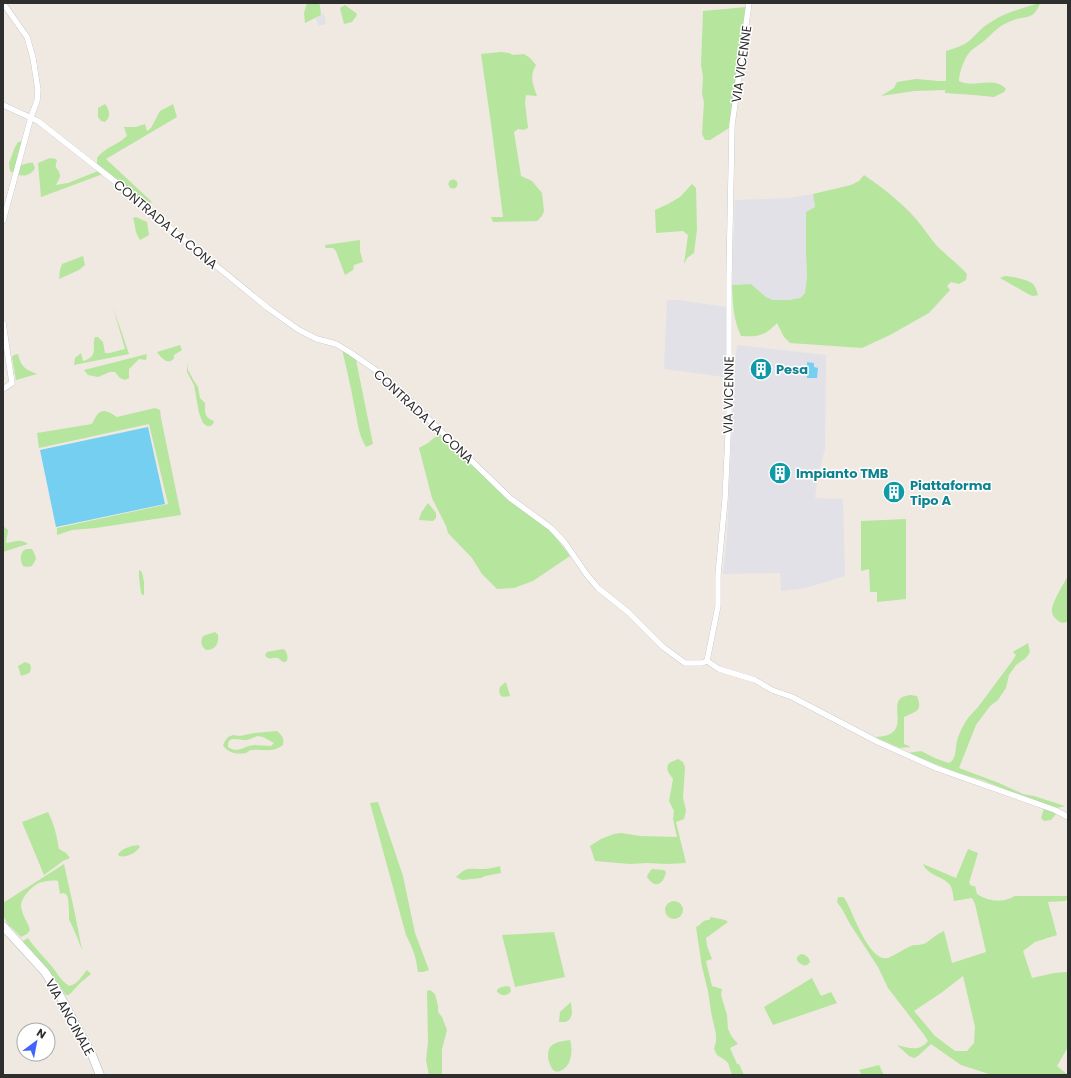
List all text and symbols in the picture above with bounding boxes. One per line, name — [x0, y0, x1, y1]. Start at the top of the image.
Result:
street label: VIA VICENNE — [727, 24, 756, 104]
street label: CONTRADA LA CONA — [110, 175, 222, 274]
street label: VIA VICENNE — [718, 356, 739, 434]
building icon: Pesa — [748, 356, 774, 382]
place label: Pesa — [776, 360, 808, 379]
street label: CONTRADA LA CONA — [369, 365, 478, 468]
building icon: Impianto TMB — [767, 460, 793, 486]
place label: Impianto TMB — [796, 464, 889, 483]
place label: Piattaforma Tipo A — [910, 476, 991, 510]
building icon: Piattaforma Tipo A — [881, 479, 907, 505]
street label: VIA ANCINALE — [42, 976, 98, 1058]
north arrow — [16, 1022, 56, 1062]

